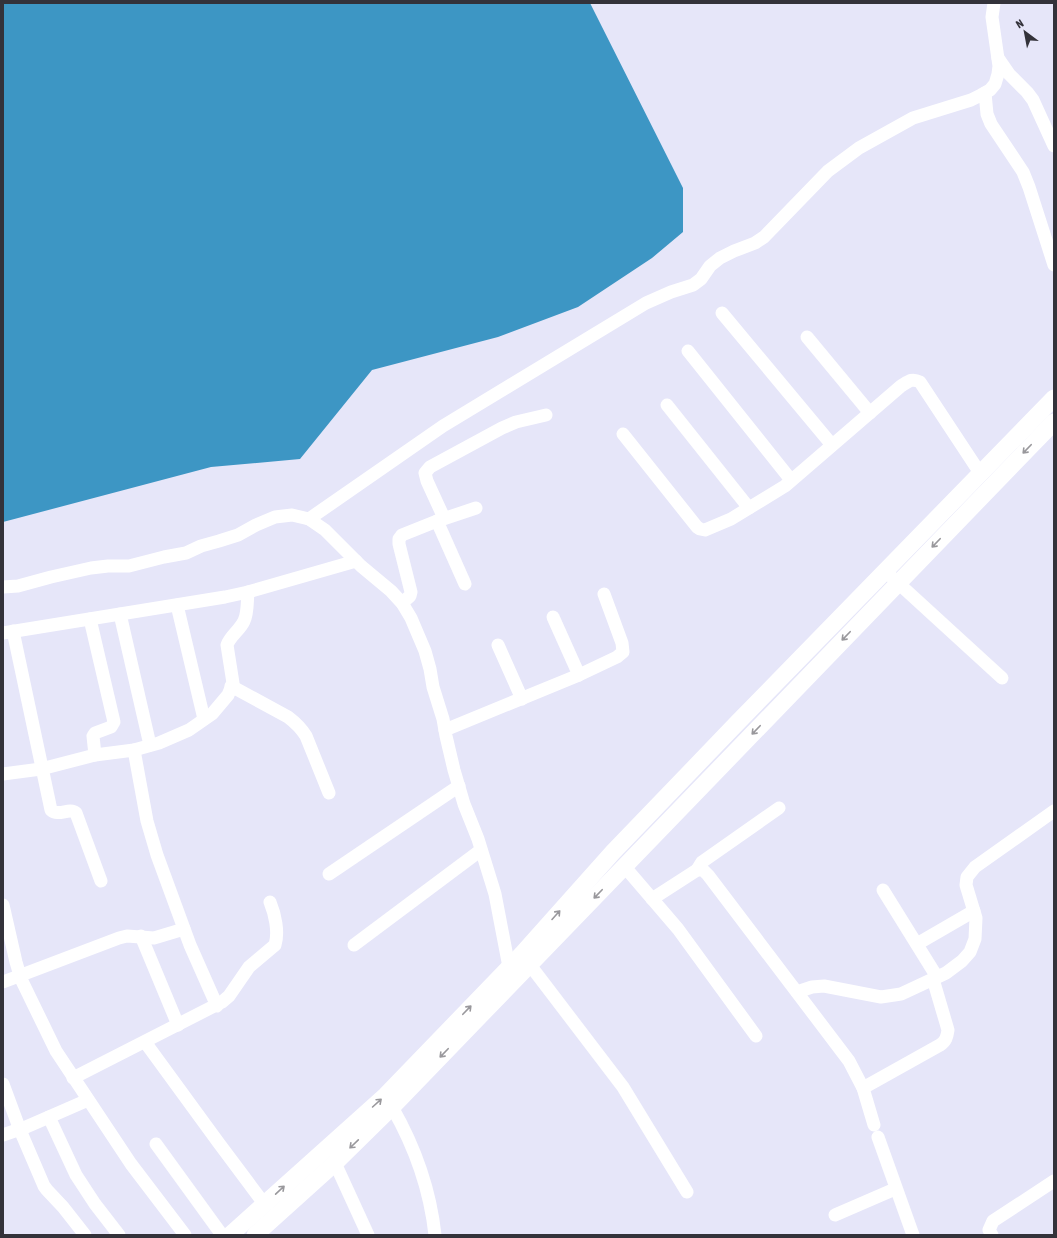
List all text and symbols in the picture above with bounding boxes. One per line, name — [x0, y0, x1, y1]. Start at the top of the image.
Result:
north arrow — [1005, 12, 1045, 52]
text: N — [1014, 17, 1026, 30]
one-way arrow — [1022, 444, 1032, 454]
one-way arrow — [931, 538, 941, 548]
one-way arrow — [841, 631, 851, 641]
one-way arrow — [751, 725, 761, 735]
one-way arrow — [593, 889, 602, 899]
one-way arrow — [552, 910, 561, 921]
one-way arrow — [463, 1005, 472, 1015]
one-way arrow — [440, 1048, 449, 1058]
one-way arrow — [371, 1099, 382, 1108]
one-way arrow — [349, 1139, 359, 1149]
one-way arrow — [275, 1186, 285, 1195]

